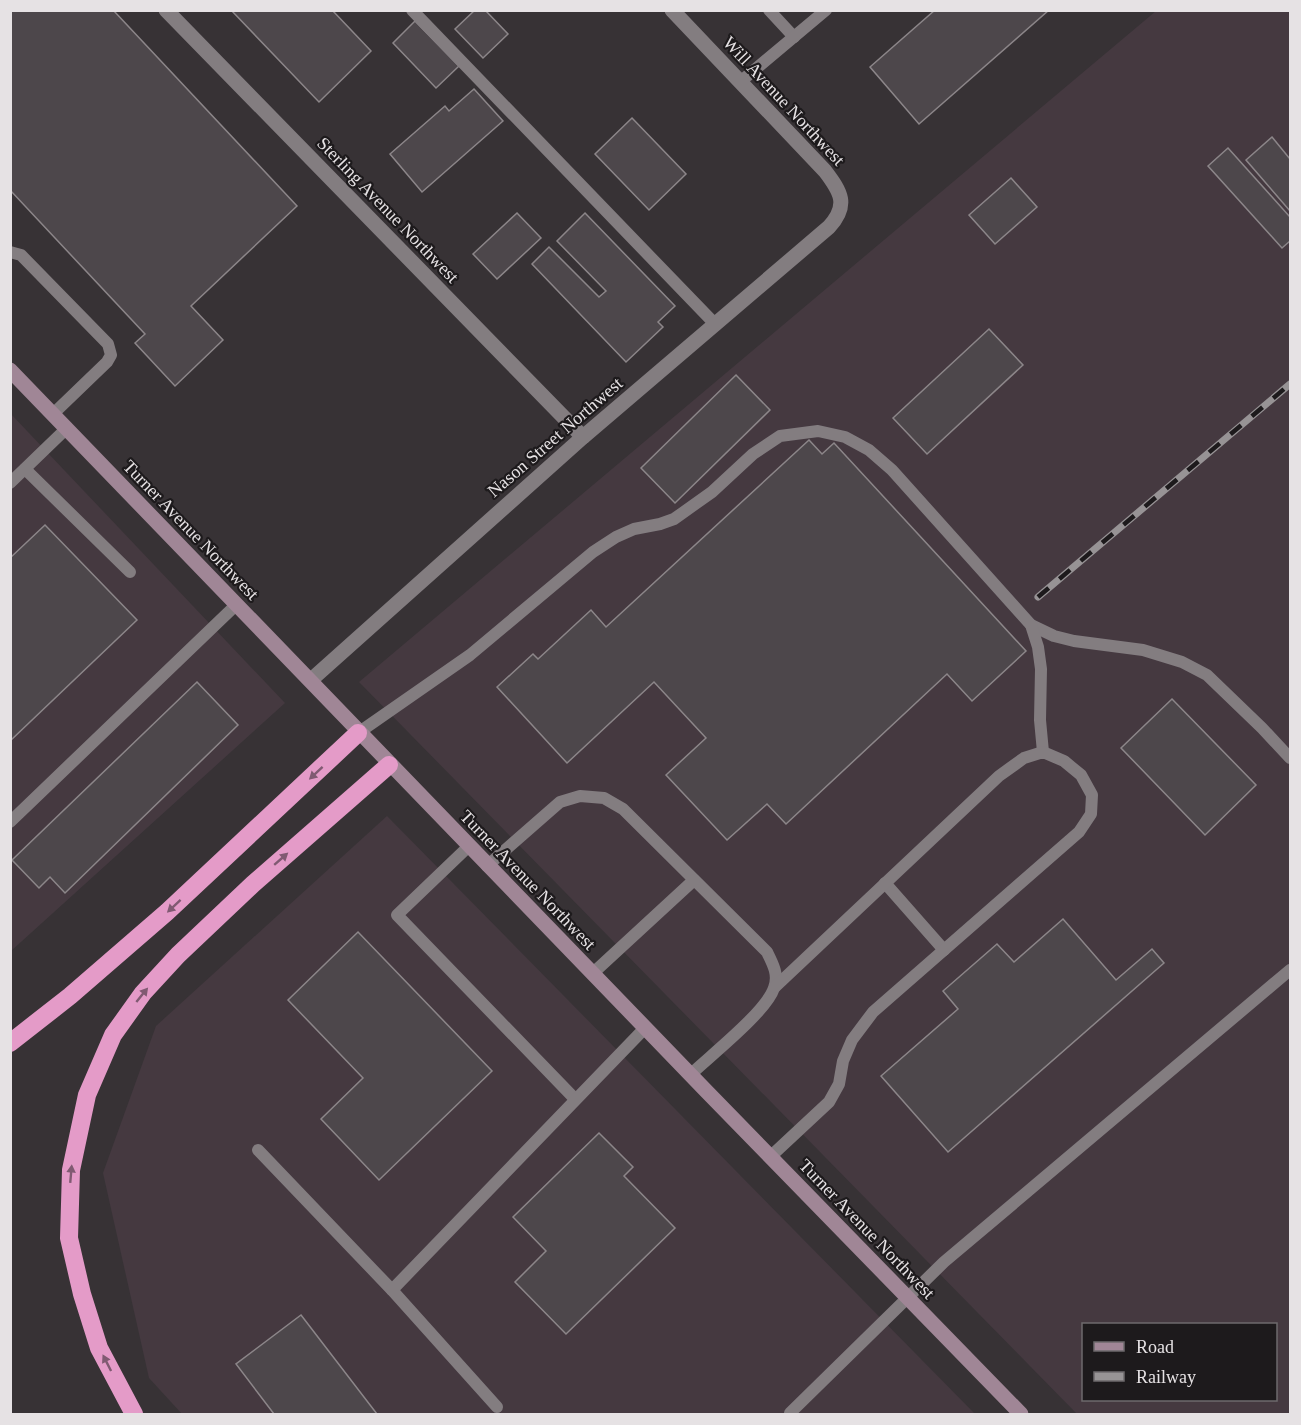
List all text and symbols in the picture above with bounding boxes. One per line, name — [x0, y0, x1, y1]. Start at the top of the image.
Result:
street label: Will Avenue Northwest — [719, 32, 849, 170]
street label: Sterling Avenue Northwest — [313, 133, 463, 287]
street label: Nason Street Northwest — [484, 373, 626, 501]
street label: Turner Avenue Northwest — [119, 456, 263, 604]
one-way arrow — [309, 766, 324, 779]
street label: Turner Avenue Northwest — [456, 806, 600, 954]
one-way arrow — [274, 852, 289, 866]
one-way arrow — [167, 899, 181, 913]
one-way arrow — [136, 988, 148, 1003]
street label: Turner Avenue Northwest — [795, 1155, 939, 1303]
one-way arrow — [66, 1164, 76, 1183]
legend — [1082, 1323, 1277, 1401]
text: Road — [1136, 1337, 1174, 1357]
one-way arrow — [102, 1354, 112, 1371]
text: Railway — [1136, 1367, 1196, 1387]

